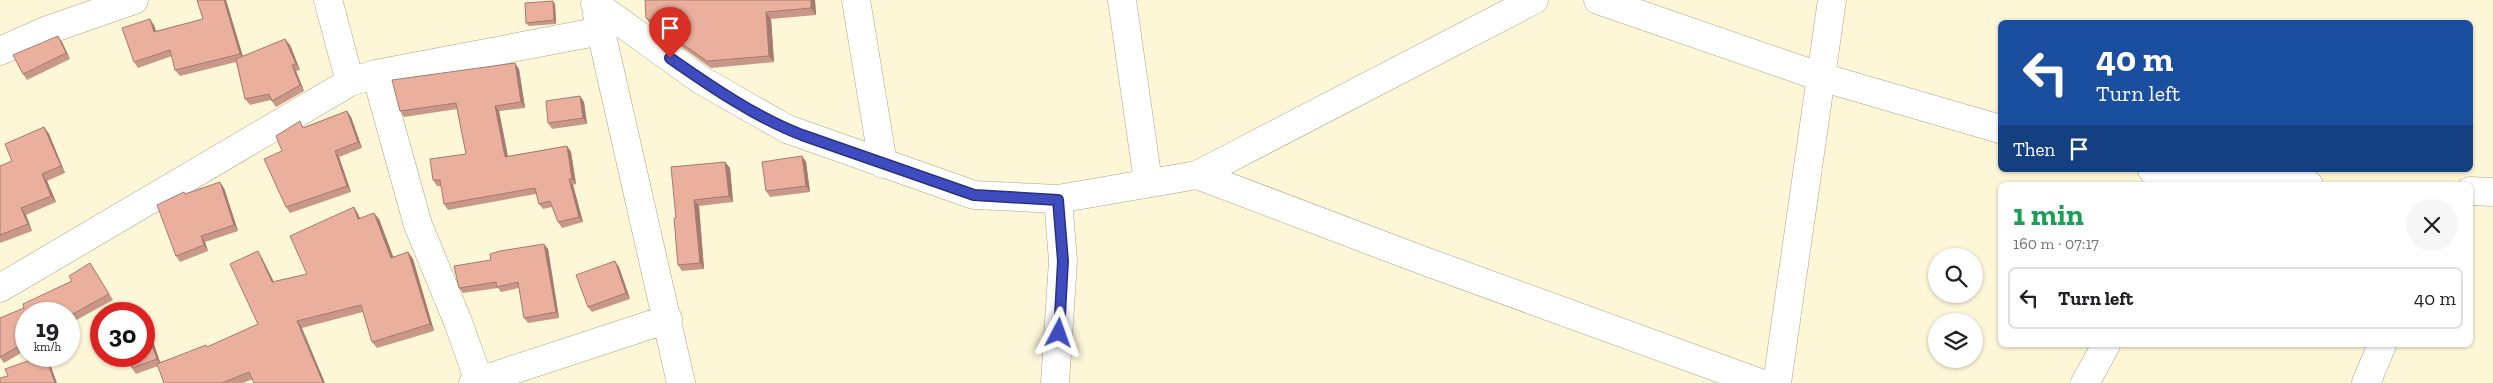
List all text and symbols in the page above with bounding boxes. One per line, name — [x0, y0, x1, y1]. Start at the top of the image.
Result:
pin — [649, 7, 691, 58]
icon: arrive — [656, 14, 684, 42]
text: 40 m — [2096, 38, 2173, 80]
icon: left — [2013, 40, 2078, 105]
text: Turn left — [2096, 80, 2180, 107]
icon: arrive — [2065, 135, 2093, 163]
text: Then — [2013, 138, 2055, 161]
text: 1 min — [2013, 197, 2084, 233]
button: close — [2406, 199, 2458, 251]
text: 160 m · 07:17 — [2013, 234, 2099, 253]
map controls — [1928, 248, 1983, 368]
button: search — [1928, 248, 1983, 303]
icon: left — [2015, 284, 2043, 312]
text: Turn left — [2058, 287, 2133, 310]
text: 40 m — [2414, 287, 2456, 310]
speed limit sign: 30 — [90, 302, 155, 367]
position arrow — [1032, 306, 1084, 358]
text: 19 — [36, 313, 59, 343]
button: layers — [1928, 313, 1983, 368]
text: km/h — [34, 340, 61, 354]

